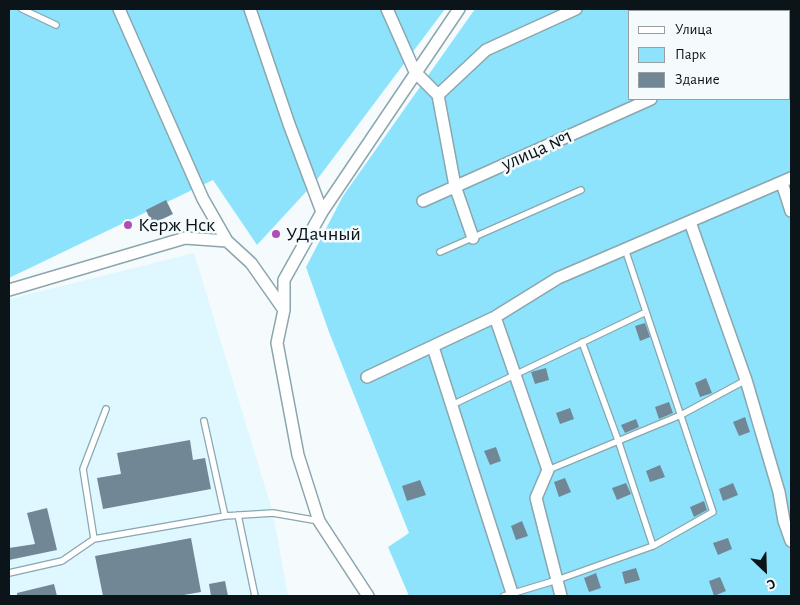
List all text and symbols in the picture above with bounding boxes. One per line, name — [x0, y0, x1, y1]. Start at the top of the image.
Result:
legend — [628, 10, 790, 100]
text: Улица — [675, 22, 712, 37]
text: Парк — [675, 47, 706, 62]
text: Здание — [675, 72, 720, 87]
street label: улица №1 — [498, 124, 576, 176]
place label: Керж Нск — [138, 213, 215, 237]
marker: Керж Нск — [122, 219, 134, 231]
place label: УДачный — [286, 222, 361, 246]
marker: УДачный — [270, 228, 282, 240]
north arrow — [740, 545, 790, 595]
text: С — [765, 576, 777, 592]

